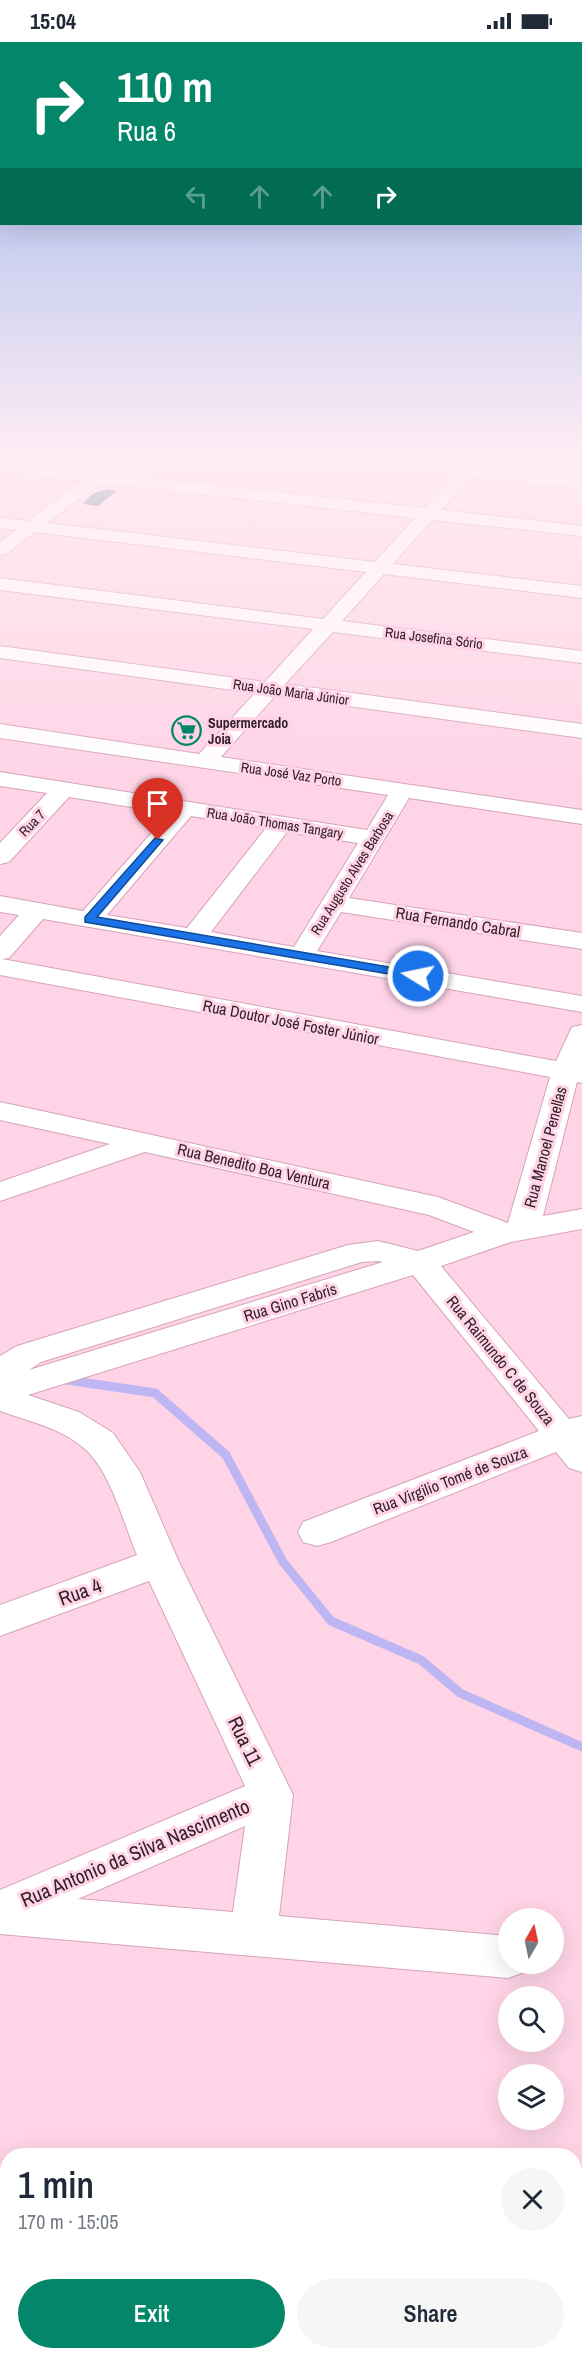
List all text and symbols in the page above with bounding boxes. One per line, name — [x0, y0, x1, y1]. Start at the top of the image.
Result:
text: 15:04 — [30, 6, 76, 36]
text: 110 m — [117, 59, 213, 115]
icon: right — [18, 66, 96, 144]
text: Rua 6 — [117, 113, 176, 149]
icon: left — [180, 180, 213, 213]
icon: ahead — [243, 180, 276, 213]
icon: ahead — [306, 180, 339, 213]
icon: right — [369, 180, 402, 213]
street label: Rua Josefina Sório — [384, 623, 484, 653]
street label: Rua João Maria Júnior — [232, 675, 350, 709]
place label: Supermercado Joia — [208, 714, 288, 748]
supermarket icon: Supermercado Joia — [171, 715, 203, 747]
street label: Rua José Vaz Porto — [240, 758, 342, 790]
pin — [132, 778, 183, 840]
icon: arrive — [141, 787, 174, 820]
street label: Rua João Thomas Tangary — [206, 803, 345, 843]
street label: Rua 7 — [15, 806, 49, 840]
street label: Rua Augusto Alves Barbosa — [307, 807, 398, 938]
street label: Rua Fernando Cabral — [394, 901, 522, 943]
position arrow — [386, 944, 450, 1008]
street label: Rua Doutor José Foster Júnior — [201, 994, 381, 1050]
street label: Rua Manoel Penellas — [518, 1084, 572, 1210]
street label: Rua Benedito Boa Ventura — [175, 1138, 333, 1194]
street label: Rua Gino Fabris — [241, 1277, 339, 1327]
street label: Rua Raimundo C de Souza — [442, 1291, 560, 1430]
street label: Rua Virgilio Tomé de Souza — [370, 1440, 531, 1520]
street label: Rua 4 — [55, 1571, 105, 1612]
street label: Rua 11 — [222, 1712, 269, 1770]
street label: Rua Antonio da Silva Nascimento — [16, 1792, 253, 1913]
north arrow — [498, 1908, 564, 1974]
map controls — [498, 1908, 564, 2130]
button: search — [498, 1986, 564, 2052]
button: layers — [498, 2064, 564, 2130]
text: 1 min — [18, 2161, 94, 2209]
button: close — [501, 2168, 564, 2231]
text: 170 m · 15:05 — [18, 2208, 118, 2235]
button: Exit — [18, 2279, 285, 2348]
button: Share — [297, 2279, 564, 2348]

